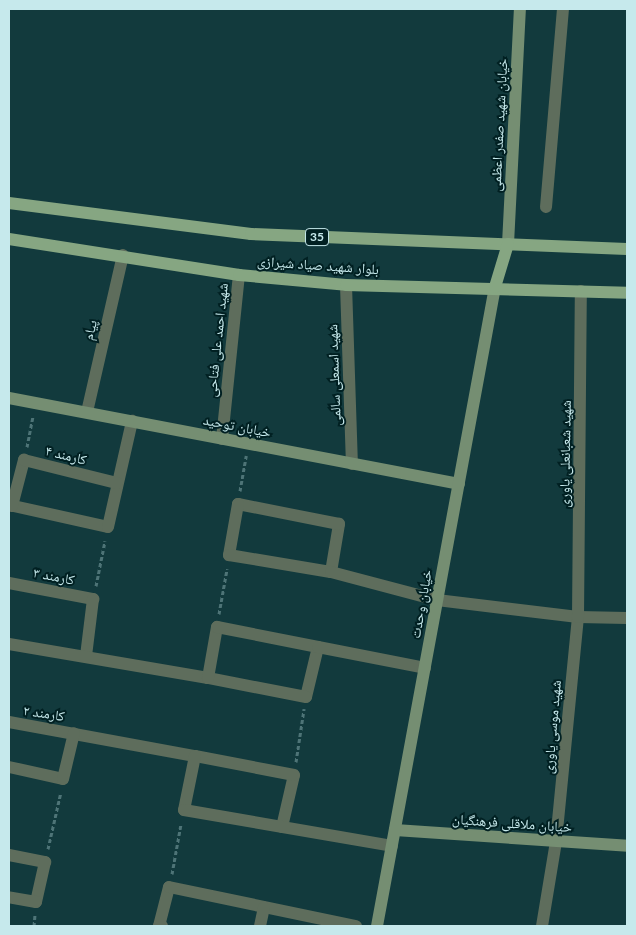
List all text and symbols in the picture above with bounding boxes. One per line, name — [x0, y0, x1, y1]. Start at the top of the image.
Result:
street label: خیابان شهید صفدر اعظمی — [487, 58, 511, 192]
road number: 35 — [304, 228, 330, 246]
street label: بلوار شهید صیاد شیرازی — [256, 252, 380, 278]
street label: شهید احمد علی فتاحی — [203, 282, 231, 398]
street label: پیام — [80, 318, 100, 342]
street label: شهید اسمعلی سالمی — [324, 324, 344, 426]
street label: شهید شعبانعلی یاوری — [556, 400, 574, 508]
street label: خیابان توحید — [202, 411, 272, 441]
street label: کارمند ۴ — [44, 442, 88, 468]
street label: کارمند ۳ — [32, 564, 76, 588]
street label: خیابان وحدت — [407, 568, 435, 640]
street label: شهید موسی یاوری — [540, 679, 564, 775]
street label: کارمند ۲ — [22, 701, 66, 725]
street label: خیابان ملاقلی فرهنگیان — [452, 810, 572, 836]

